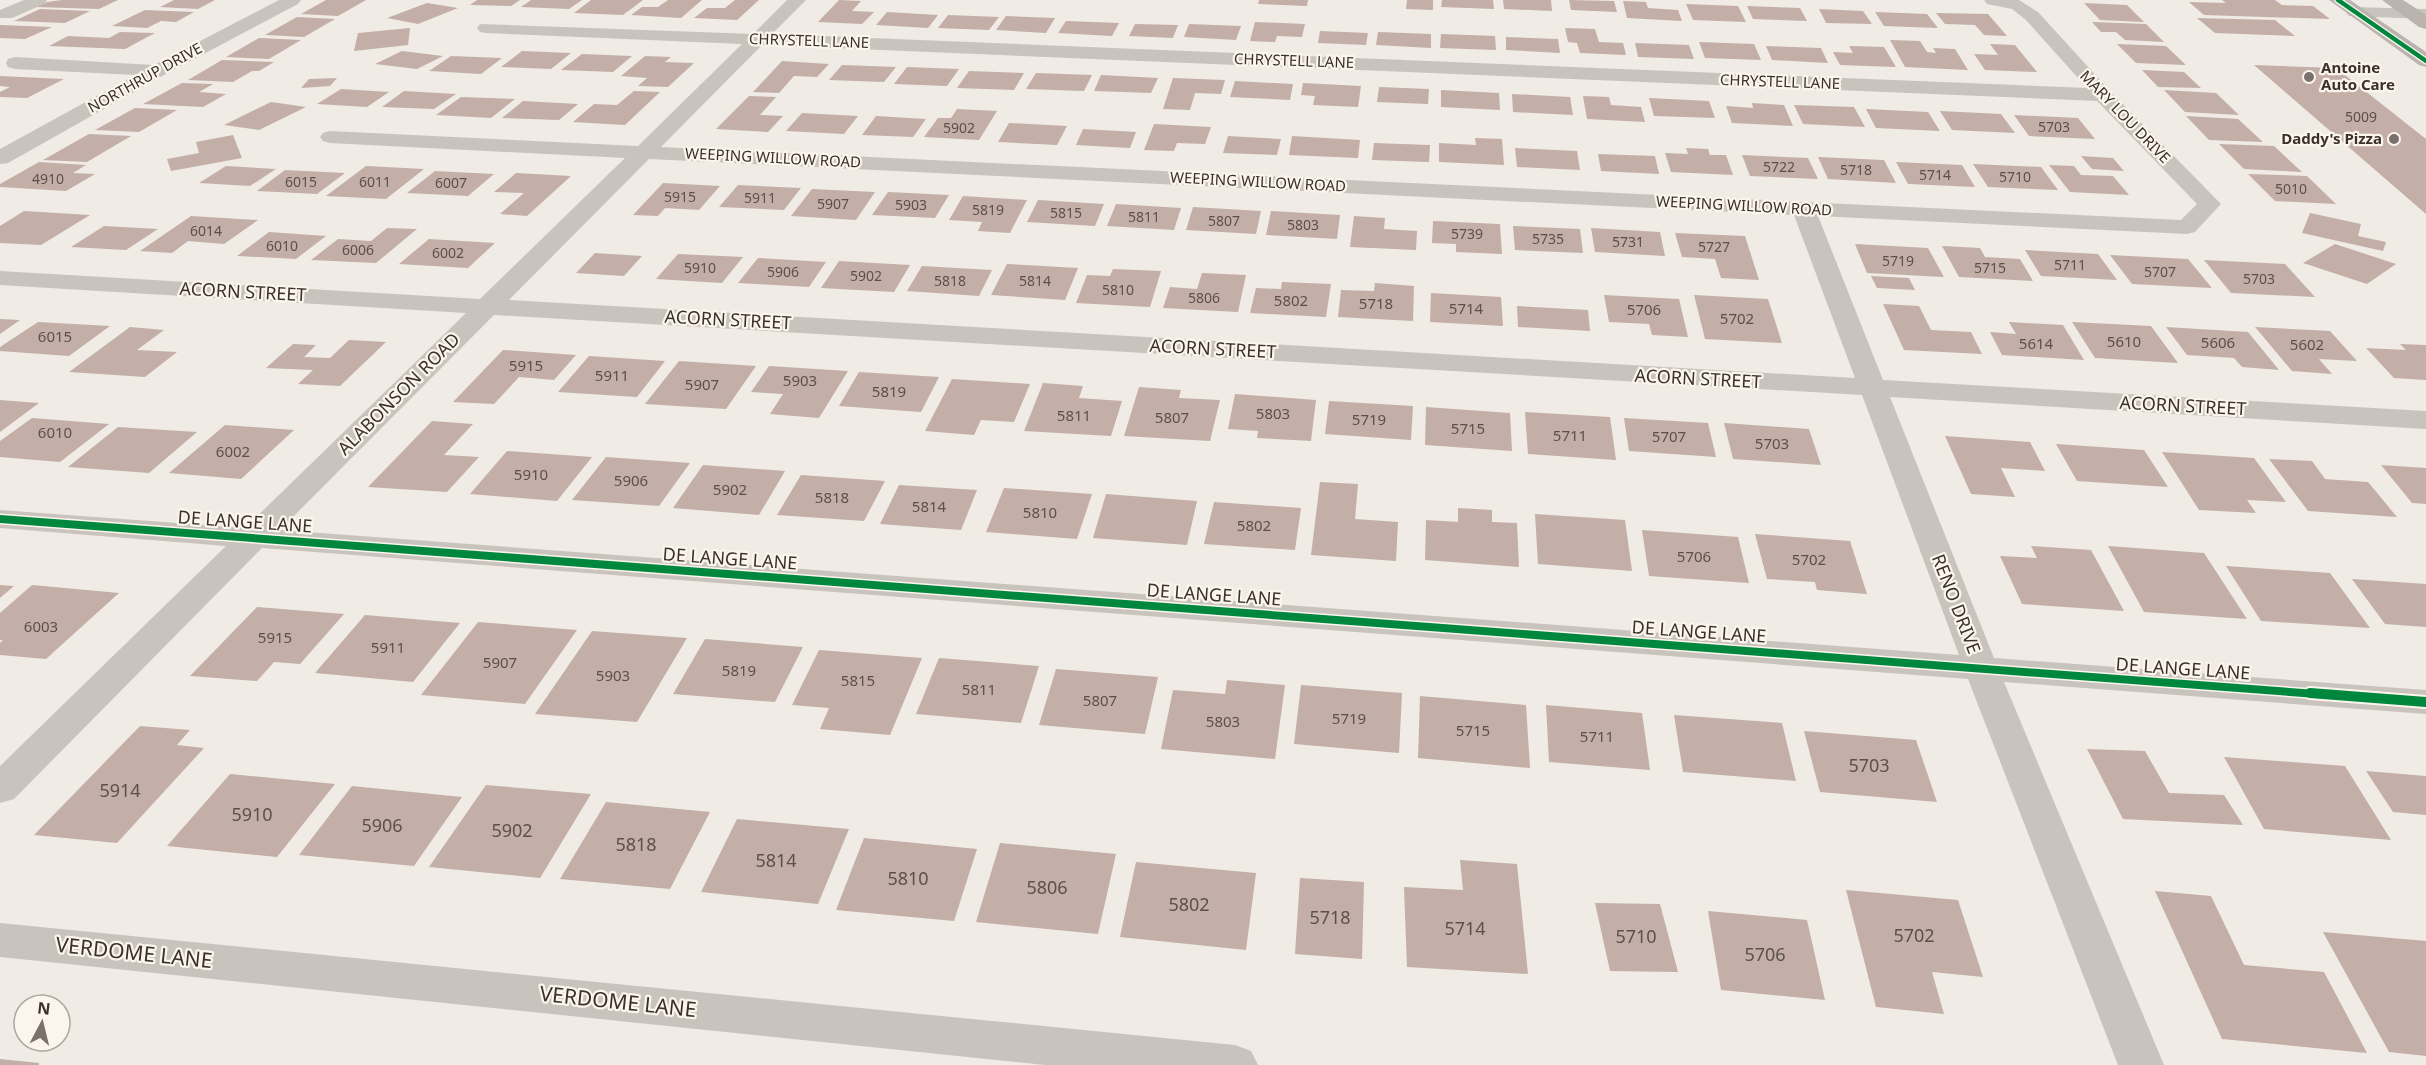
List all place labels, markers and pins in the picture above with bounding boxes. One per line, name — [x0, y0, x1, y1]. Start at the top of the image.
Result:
place label: Antoine Auto Care — [2321, 57, 2395, 94]
marker: Antoine Auto Care — [2302, 70, 2316, 84]
place label: Daddy's Pizza — [2281, 128, 2382, 148]
marker: Daddy's Pizza — [2387, 132, 2401, 146]

